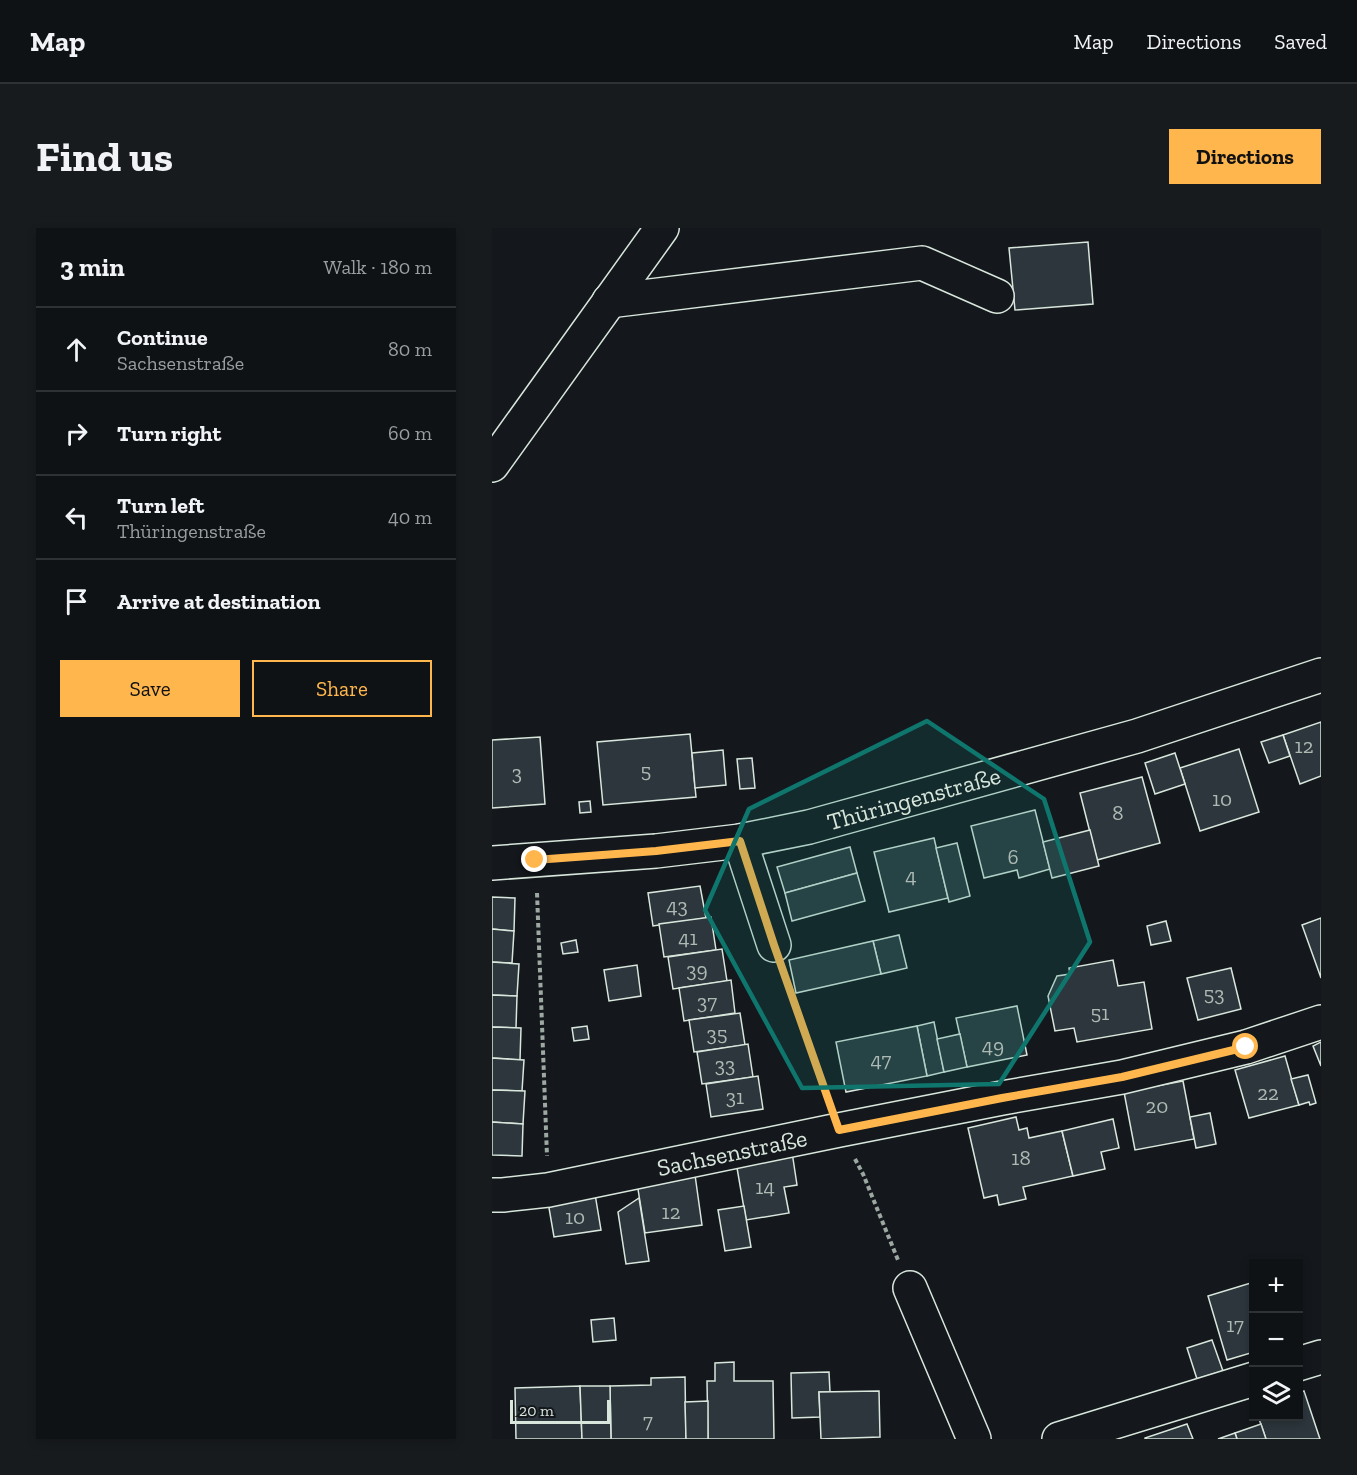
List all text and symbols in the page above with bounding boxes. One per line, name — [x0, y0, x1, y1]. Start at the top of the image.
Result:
text: Map — [30, 25, 85, 58]
text: Map — [1074, 29, 1114, 54]
text: Directions — [1147, 29, 1241, 54]
text: Saved — [1274, 29, 1327, 54]
button: Directions — [1169, 129, 1321, 184]
text: Find us — [36, 131, 173, 182]
text: 3 min — [60, 251, 125, 283]
text: Walk · 180 m — [324, 255, 432, 279]
text: Continue — [117, 324, 208, 351]
icon: ahead — [60, 333, 93, 366]
text: 80 m — [388, 337, 432, 361]
text: Sachsenstraße — [117, 351, 244, 375]
icon: right — [60, 417, 93, 450]
text: Turn right — [117, 420, 221, 447]
text: 60 m — [388, 421, 432, 445]
text: Turn left — [117, 492, 204, 519]
icon: left — [60, 501, 93, 534]
text: 40 m — [388, 505, 432, 529]
text: Thüringenstraße — [117, 519, 266, 543]
icon: arrive — [60, 585, 93, 618]
text: Arrive at destination — [117, 588, 320, 615]
button: Save — [60, 660, 240, 717]
button: Share — [252, 660, 432, 717]
house number: 12 — [1295, 733, 1313, 758]
house number: 5 — [641, 758, 651, 783]
house number: 3 — [512, 760, 522, 785]
street label: Thüringenstraße — [824, 760, 1004, 836]
house number: 10 — [1212, 786, 1232, 811]
house number: 8 — [1112, 800, 1124, 825]
house number: 6 — [1007, 844, 1019, 869]
route end — [521, 846, 547, 872]
house number: 4 — [905, 863, 917, 888]
house number: 43 — [666, 893, 688, 918]
house number: 41 — [678, 925, 698, 950]
house number: 39 — [686, 957, 708, 982]
house number: 53 — [1203, 981, 1225, 1006]
house number: 37 — [697, 989, 717, 1014]
house number: 51 — [1091, 1000, 1109, 1025]
house number: 35 — [706, 1021, 728, 1046]
house number: 49 — [982, 1033, 1004, 1058]
route start — [1232, 1033, 1258, 1059]
house number: 47 — [871, 1047, 892, 1072]
house number: 33 — [715, 1052, 735, 1077]
house number: 22 — [1257, 1080, 1279, 1105]
house number: 31 — [726, 1084, 744, 1109]
house number: 20 — [1146, 1093, 1168, 1118]
street label: Sachsenstraße — [654, 1122, 809, 1182]
house number: 18 — [1011, 1145, 1031, 1170]
house number: 14 — [755, 1174, 775, 1199]
house number: 12 — [662, 1199, 680, 1224]
house number: 10 — [565, 1204, 585, 1229]
map controls — [1249, 1259, 1303, 1421]
button: + — [1249, 1259, 1303, 1313]
house number: 17 — [1226, 1312, 1244, 1337]
button: − — [1249, 1313, 1303, 1367]
button: layers — [1249, 1367, 1303, 1421]
scale bar — [510, 1397, 610, 1424]
text: 20 m — [519, 1401, 554, 1420]
house number: 7 — [643, 1408, 653, 1433]

